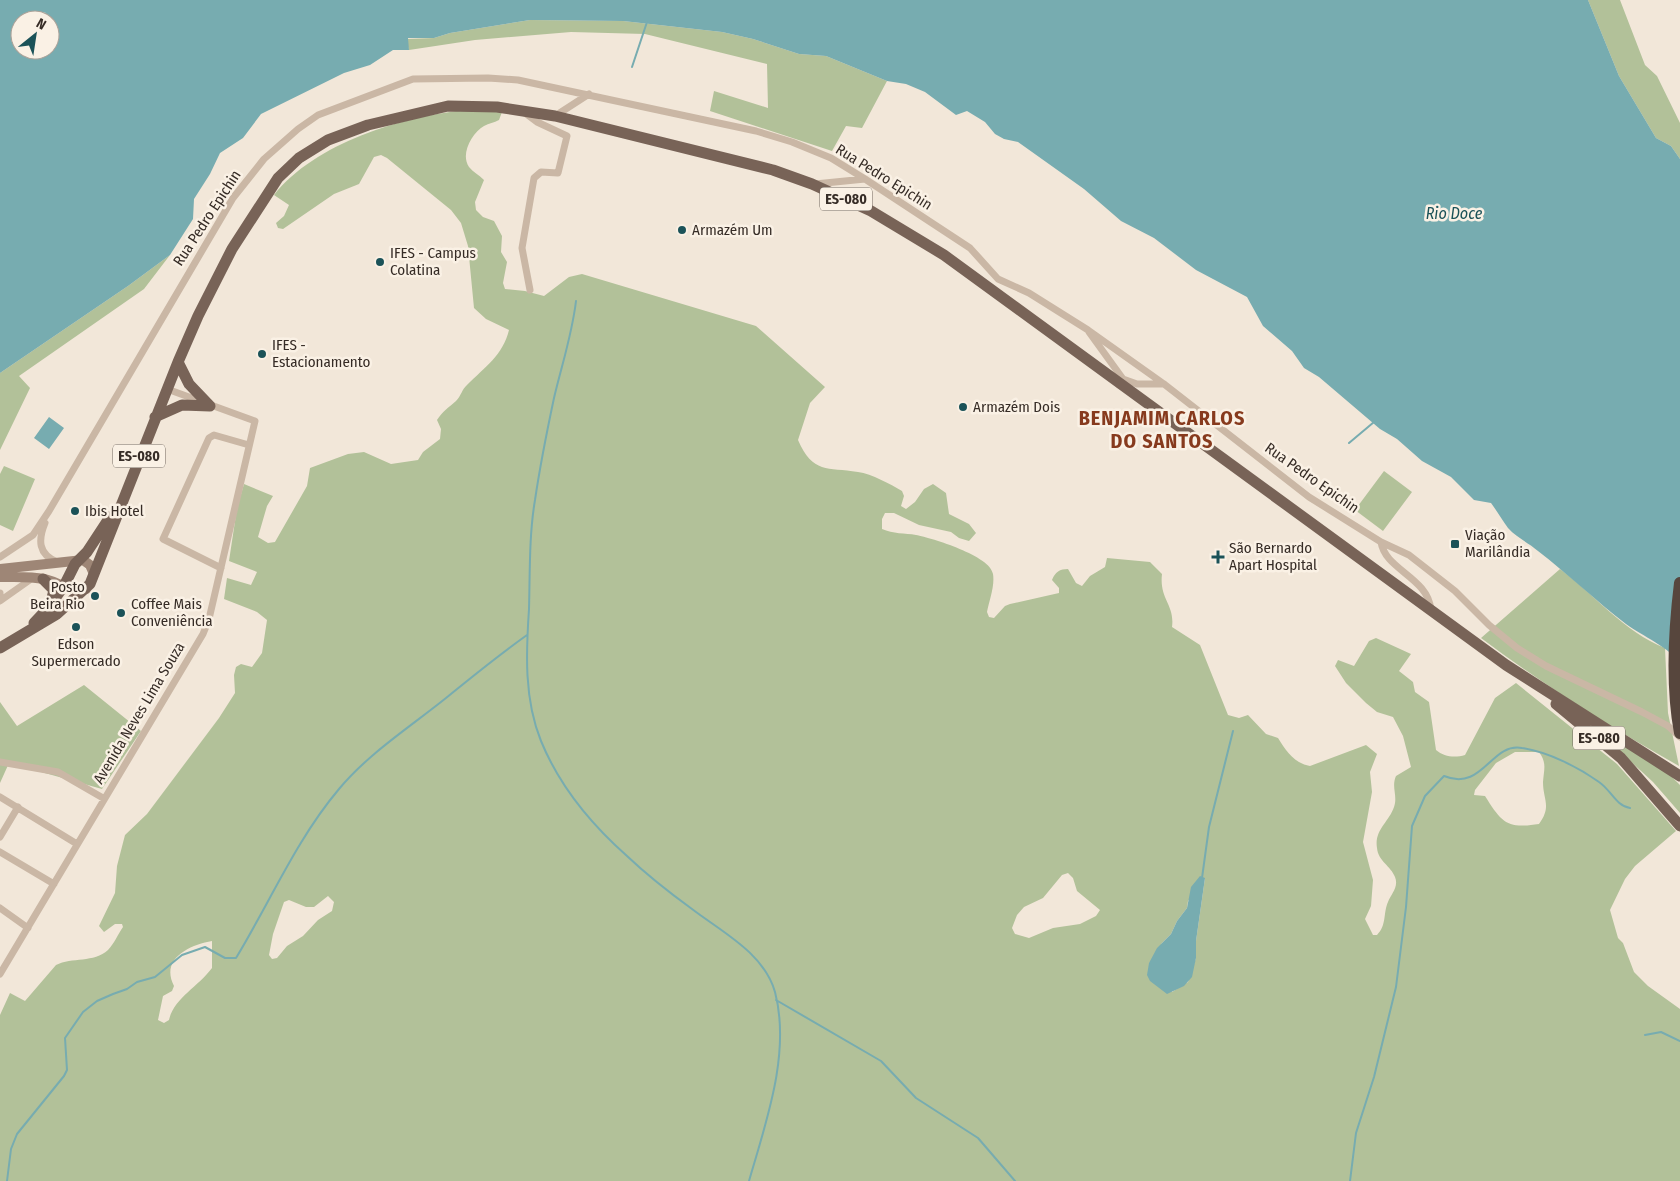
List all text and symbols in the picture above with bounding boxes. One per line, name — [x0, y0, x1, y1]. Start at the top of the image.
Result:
north arrow — [10, 10, 60, 60]
text: N — [33, 15, 49, 34]
street label: Rua Pedro Epichin — [832, 140, 936, 214]
street label: Rua Pedro Epichin — [169, 167, 245, 269]
road number: ES-080 — [820, 188, 872, 210]
water label: Rio Doce — [1426, 204, 1483, 223]
place label: Armazém Um — [692, 221, 773, 239]
marker: Armazém Um — [676, 224, 688, 236]
place label: IFES - Campus Colatina — [390, 244, 476, 279]
marker: IFES - Campus Colatina — [374, 256, 386, 268]
place label: IFES - Estacionamento — [272, 336, 370, 371]
marker: IFES - Estacionamento — [256, 348, 268, 360]
place label: Armazém Dois — [973, 398, 1060, 416]
marker: Armazém Dois — [957, 401, 969, 413]
district label: BENJAMIM CARLOS DO SANTOS — [1079, 406, 1245, 453]
street label: Rua Pedro Epichin — [1262, 439, 1362, 517]
road number: ES-080 — [113, 444, 165, 468]
place label: Ibis Hotel — [85, 502, 144, 520]
marker: Ibis Hotel — [69, 505, 81, 517]
place label: Viação Marilândia — [1465, 526, 1530, 561]
marker: Viação Marilândia — [1449, 538, 1461, 550]
place label: São Bernardo Apart Hospital — [1229, 539, 1317, 574]
marker: São Bernardo Apart Hospital — [1211, 550, 1225, 564]
place label: Posto Beira Rio — [30, 578, 85, 613]
marker: Posto Beira Rio — [89, 590, 101, 602]
place label: Coffee Mais Conveniência — [131, 595, 213, 630]
marker: Coffee Mais Conveniência — [115, 607, 127, 619]
marker: Edson Supermercado — [70, 621, 82, 633]
place label: Edson Supermercado — [31, 635, 121, 670]
street label: Avenida Neves Lima Souza — [90, 639, 188, 787]
road number: ES-080 — [1573, 726, 1625, 750]

